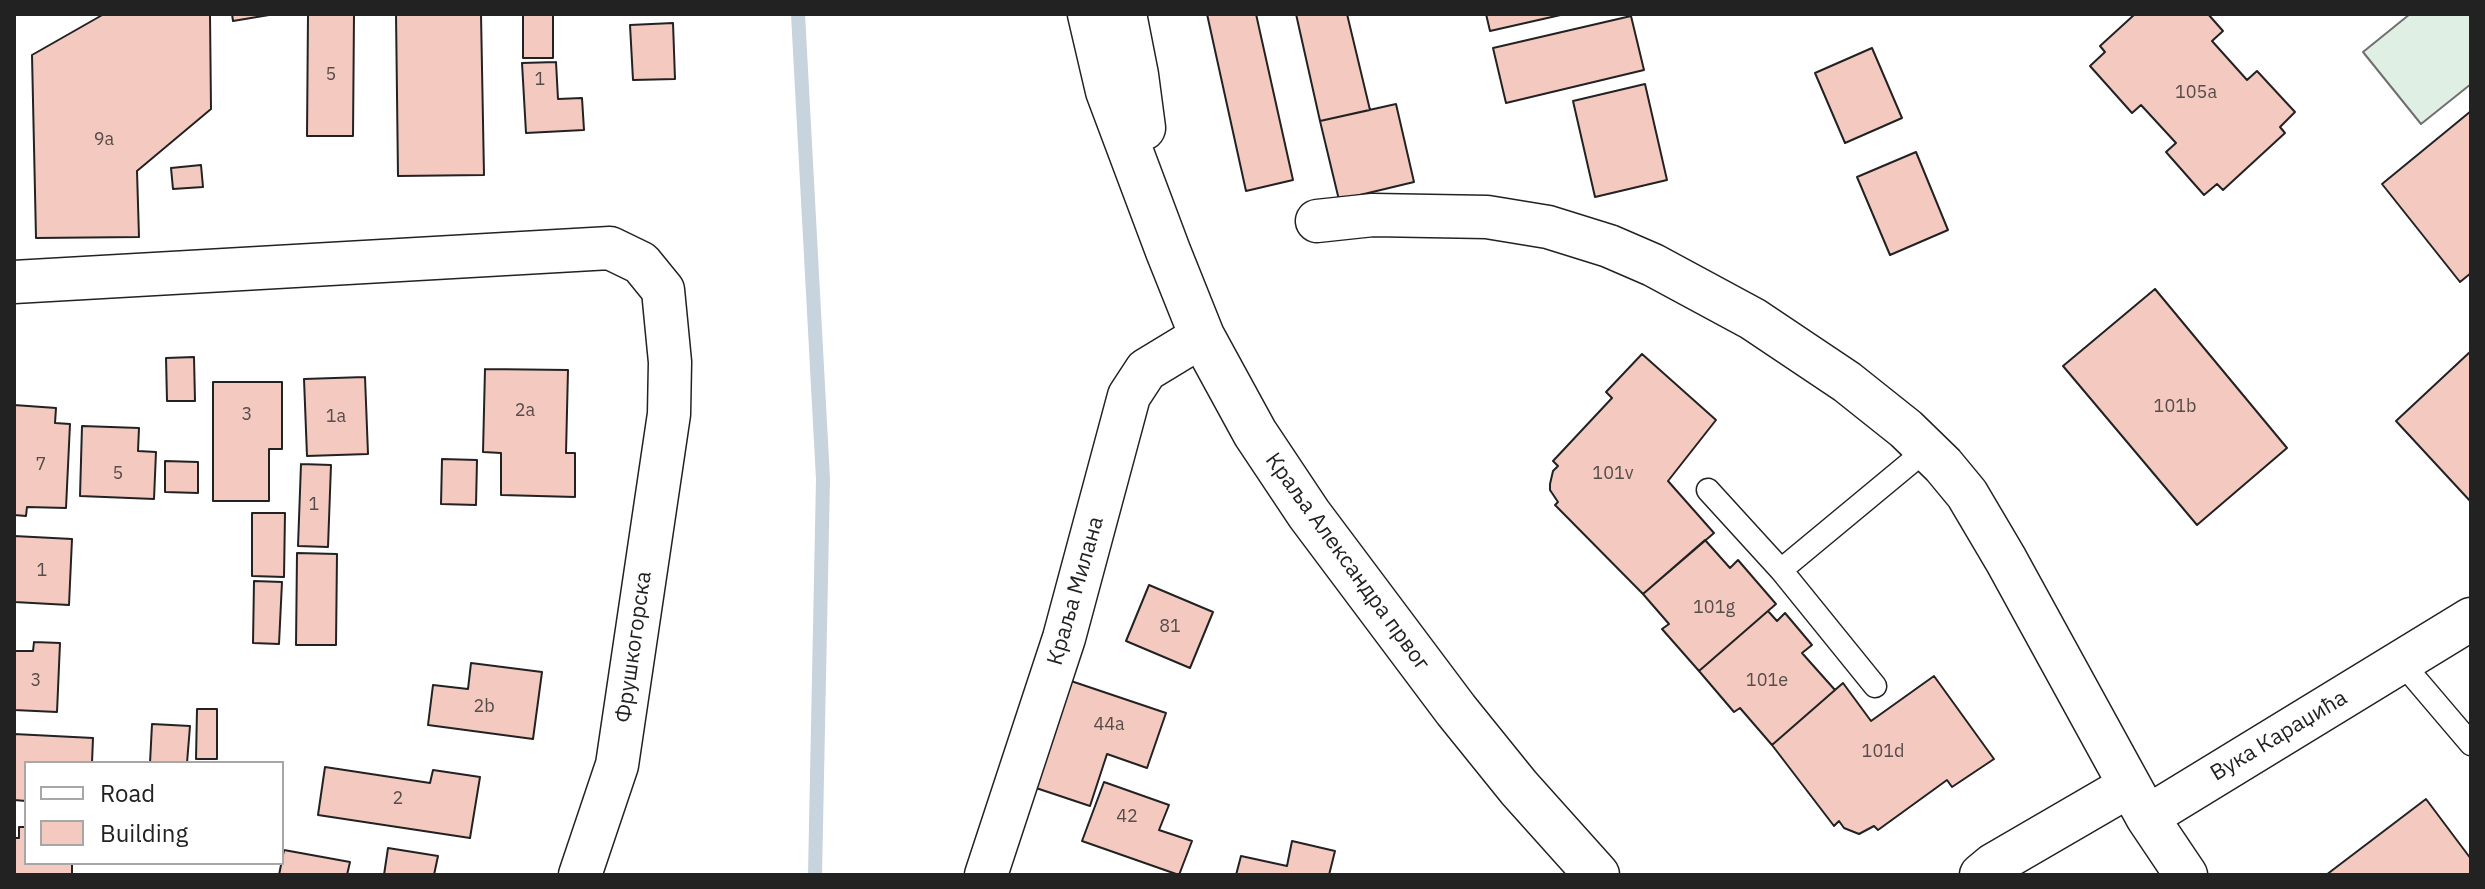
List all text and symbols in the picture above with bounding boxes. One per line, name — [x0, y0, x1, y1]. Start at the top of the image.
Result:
house number: 5 — [326, 64, 336, 86]
house number: 1 — [535, 69, 545, 91]
house number: 105a — [2175, 82, 2217, 104]
house number: 9a — [94, 129, 114, 151]
house number: 101b — [2154, 396, 2196, 418]
house number: 2a — [515, 400, 535, 422]
house number: 3 — [242, 404, 252, 426]
house number: 1a — [326, 406, 346, 428]
street label: Краља Александра првог — [1259, 448, 1435, 676]
house number: 7 — [36, 454, 46, 476]
house number: 5 — [113, 463, 123, 485]
house number: 101v — [1592, 463, 1634, 485]
house number: 1 — [309, 494, 319, 516]
street label: Краља Милана — [1042, 514, 1110, 668]
house number: 1 — [37, 560, 47, 582]
street label: Фрушкогорска — [610, 570, 658, 724]
house number: 101g — [1693, 597, 1735, 619]
house number: 81 — [1159, 616, 1181, 638]
house number: 3 — [31, 670, 41, 692]
house number: 101e — [1746, 670, 1788, 692]
street label: Вука Караџића — [2206, 685, 2352, 787]
house number: 2b — [473, 696, 495, 718]
house number: 44a — [1093, 714, 1125, 736]
house number: 101d — [1862, 741, 1904, 763]
legend — [24, 761, 284, 865]
text: Road — [100, 777, 155, 809]
house number: 2 — [393, 788, 403, 810]
house number: 42 — [1116, 806, 1138, 828]
text: Building — [100, 817, 188, 849]

